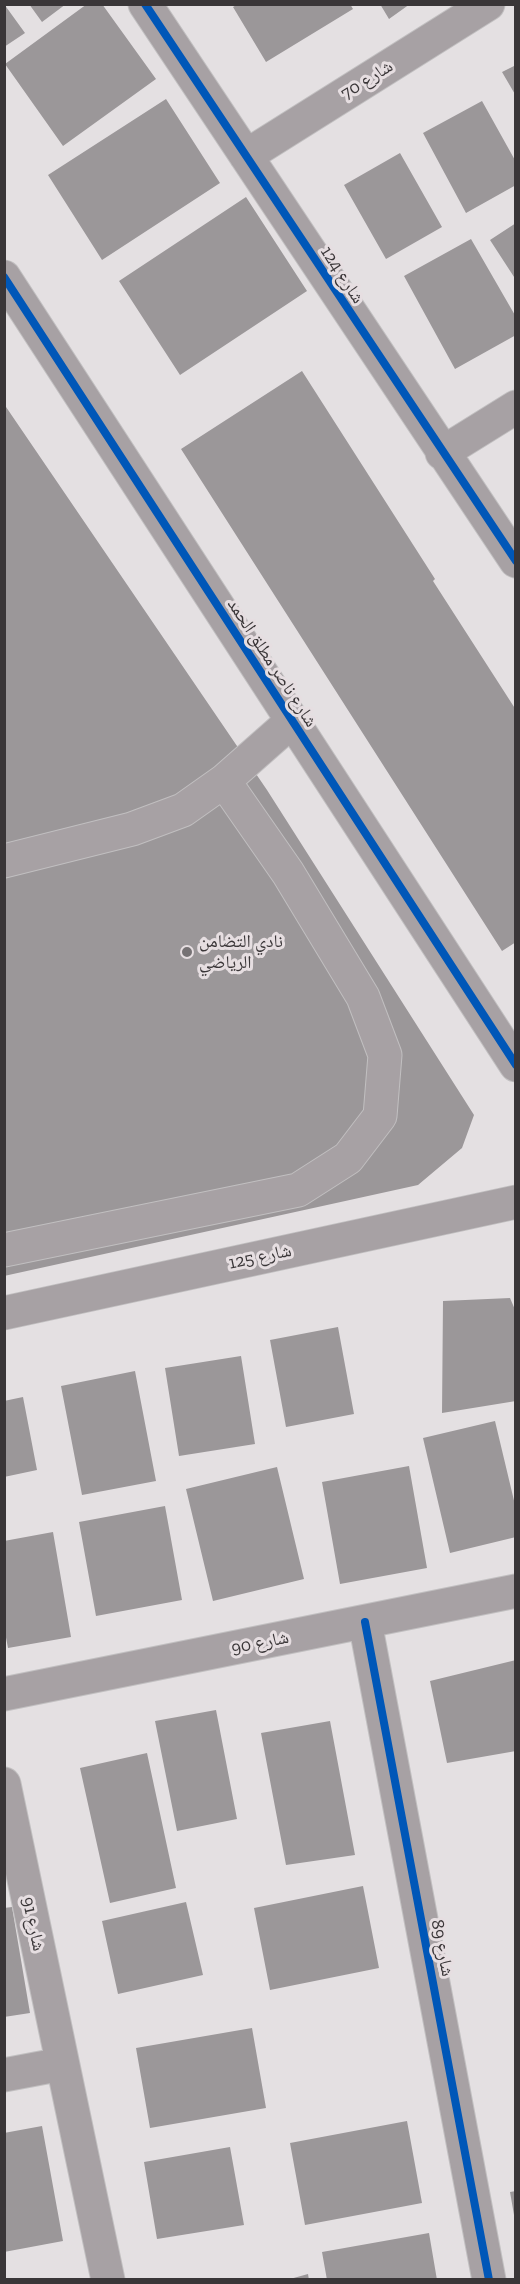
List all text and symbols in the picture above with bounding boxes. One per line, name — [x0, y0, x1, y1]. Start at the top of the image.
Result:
street label: شارع 70 — [337, 56, 397, 104]
street label: شارع 124 — [315, 242, 369, 308]
street label: شارع ناصر مطلق الحمد — [222, 595, 322, 731]
place label: نادي التضامن الرياضي — [199, 931, 283, 974]
marker: نادي التضامن الرياضي — [180, 945, 194, 959]
street label: شارع 125 — [227, 1240, 293, 1274]
street label: شارع 90 — [229, 1627, 291, 1659]
street label: شارع 91 — [17, 1895, 49, 1953]
street label: شارع 89 — [426, 1918, 458, 1978]

